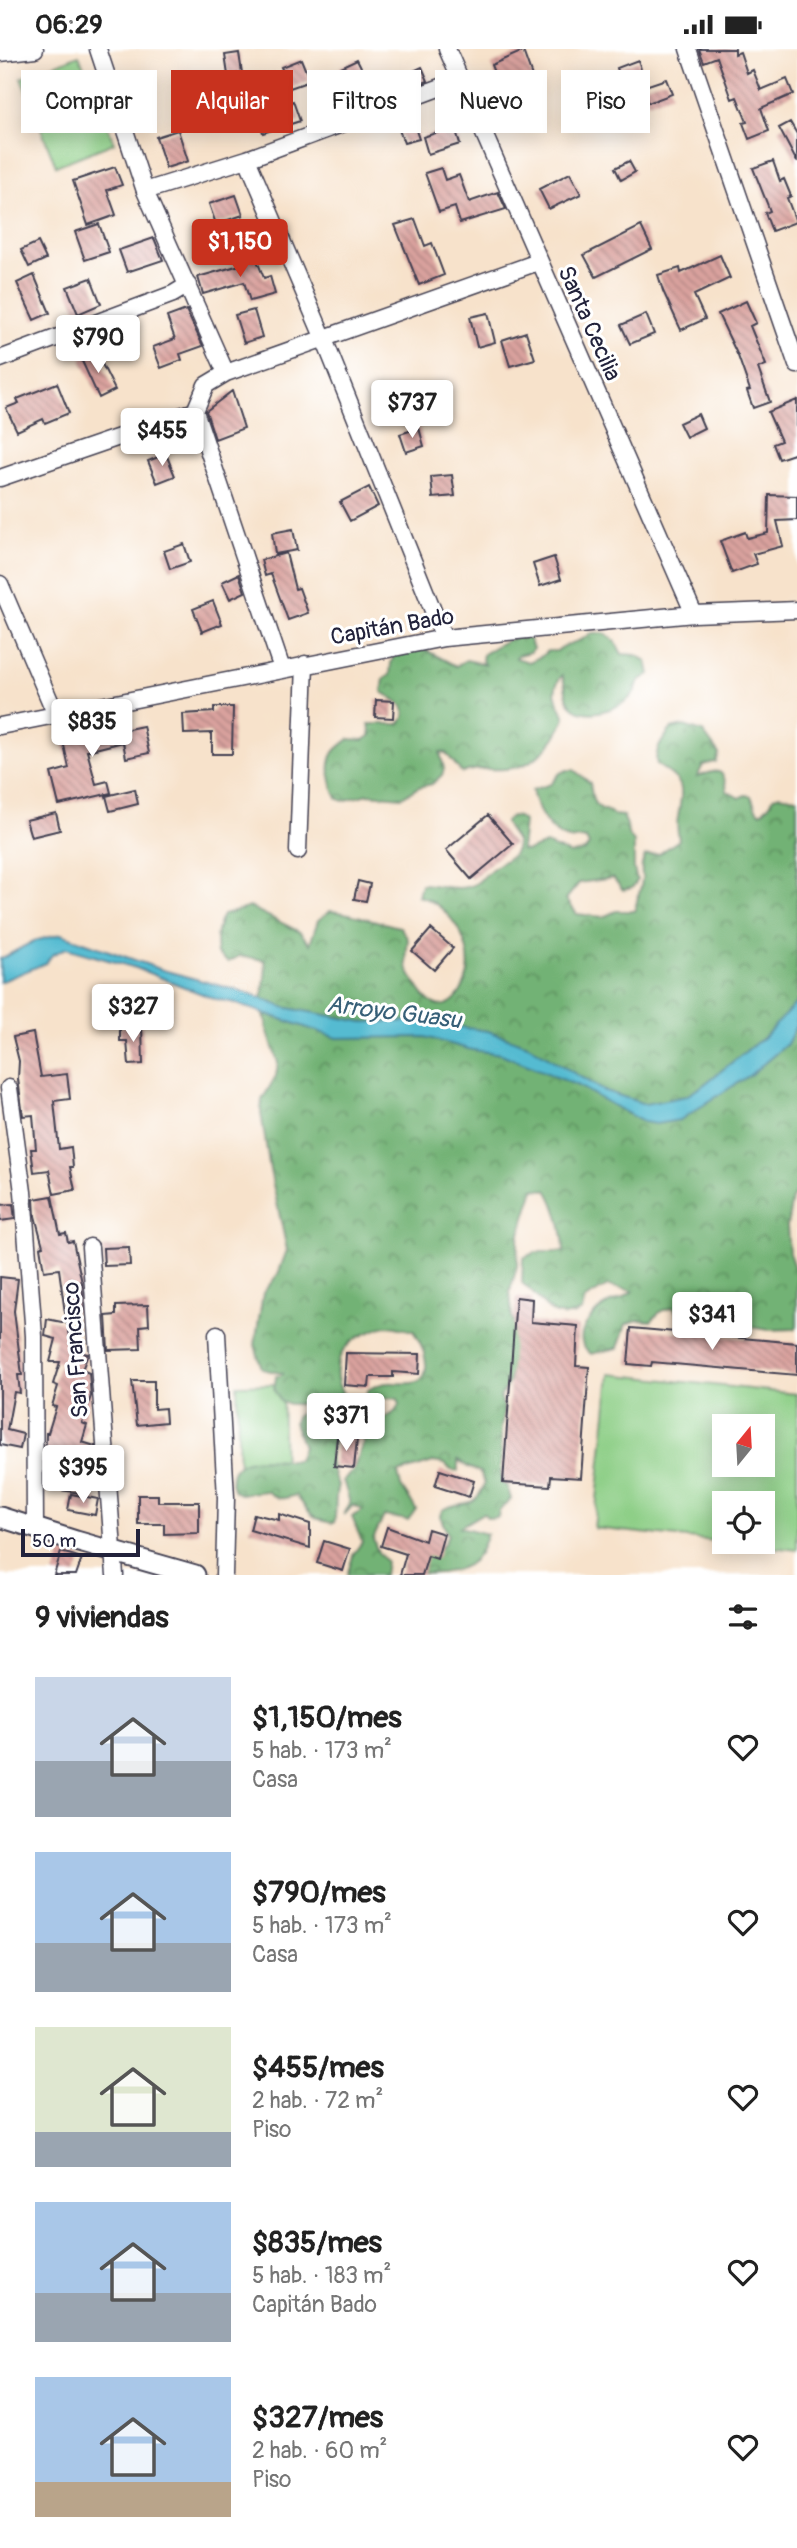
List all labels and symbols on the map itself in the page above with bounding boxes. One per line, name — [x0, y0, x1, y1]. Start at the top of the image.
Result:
pin: $1,150 — [183, 219, 297, 279]
street label: Santa Cecilia — [551, 261, 628, 385]
pin: $790 — [57, 315, 139, 375]
pin: $737 — [371, 381, 453, 440]
pin: $455 — [121, 409, 203, 468]
street label: Capitán Bado — [328, 601, 456, 652]
pin: $835 — [51, 699, 133, 759]
pin: $327 — [92, 985, 174, 1044]
water label: Arroyo Guasu — [325, 990, 465, 1035]
street label: San Francisco — [56, 1281, 95, 1419]
pin: $341 — [671, 1293, 753, 1352]
pin: $371 — [305, 1393, 387, 1453]
north arrow — [712, 1414, 775, 1477]
pin: $395 — [42, 1445, 124, 1505]
scale bar — [21, 1526, 140, 1558]

